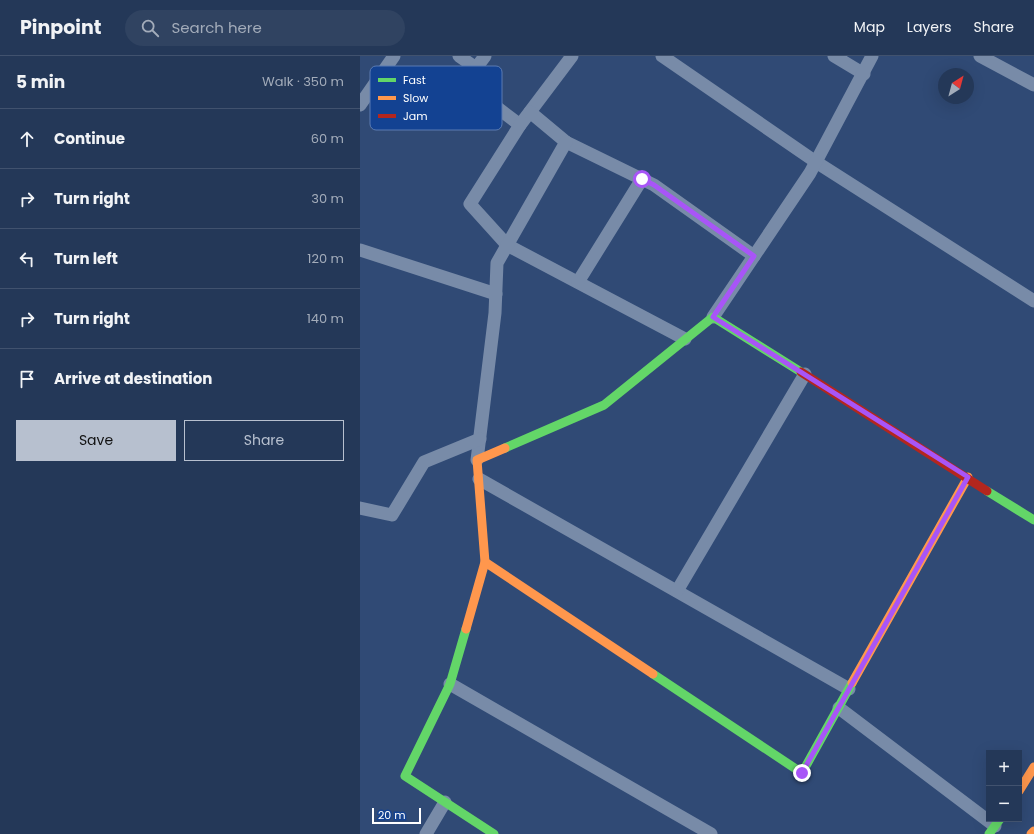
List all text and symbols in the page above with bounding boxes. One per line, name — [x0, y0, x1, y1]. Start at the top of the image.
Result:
search box — [125, 10, 405, 46]
text: Pinpoint — [20, 14, 101, 41]
icon: search — [139, 17, 161, 39]
text: Search here — [171, 17, 262, 38]
text: Map — [854, 17, 885, 37]
text: Layers — [907, 17, 951, 37]
text: Share — [973, 17, 1014, 37]
legend — [370, 66, 502, 130]
north arrow — [938, 68, 974, 104]
text: 5 min — [16, 70, 65, 94]
text: Walk · 350 m — [262, 72, 344, 91]
text: Fast — [403, 72, 426, 88]
text: Slow — [403, 90, 428, 106]
text: Jam — [403, 108, 428, 124]
icon: ahead — [16, 128, 38, 150]
text: Continue — [54, 128, 125, 149]
text: 60 m — [311, 129, 344, 148]
route start — [633, 170, 651, 188]
icon: right — [16, 188, 38, 210]
text: Turn right — [54, 188, 130, 209]
text: 30 m — [311, 189, 344, 208]
icon: left — [16, 248, 38, 270]
text: Turn left — [54, 248, 118, 269]
text: 120 m — [307, 249, 344, 268]
icon: right — [16, 308, 38, 330]
text: Turn right — [54, 308, 130, 329]
text: 140 m — [307, 309, 344, 328]
icon: arrive — [16, 368, 38, 390]
text: Arrive at destination — [54, 368, 212, 389]
button: Save — [16, 420, 176, 461]
button: Share — [184, 420, 344, 461]
map controls — [986, 750, 1022, 822]
button: + — [986, 750, 1022, 786]
route end — [793, 764, 811, 782]
button: − — [986, 786, 1022, 822]
scale bar — [372, 806, 421, 825]
text: 20 m — [378, 807, 406, 823]

